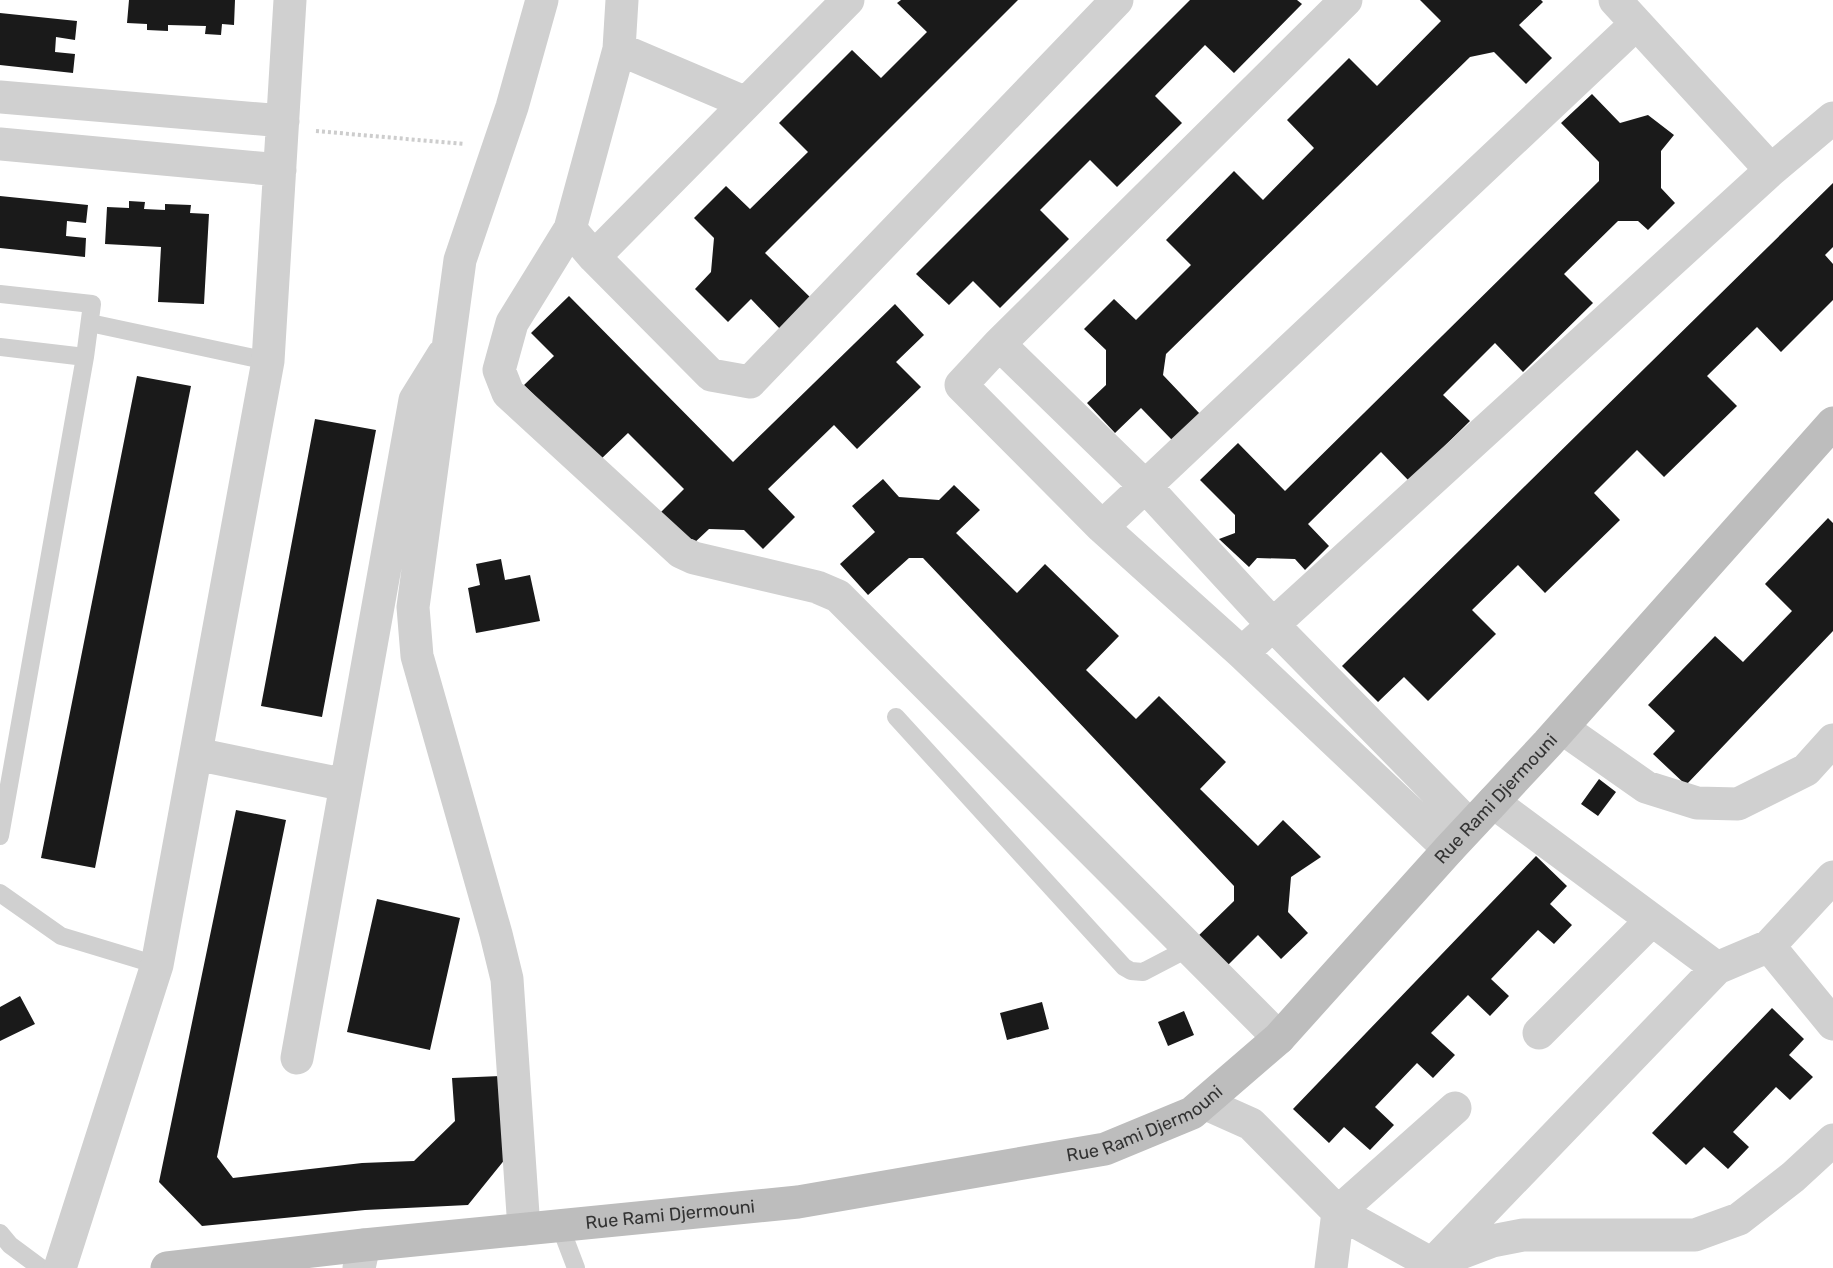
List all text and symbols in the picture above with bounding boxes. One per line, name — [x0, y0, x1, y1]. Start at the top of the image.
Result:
street label: Rue Rami Djermouni — [1430, 729, 1562, 868]
street label: Rue Rami Djermouni — [1065, 1081, 1227, 1166]
street label: Rue Rami Djermouni — [584, 1195, 756, 1234]

